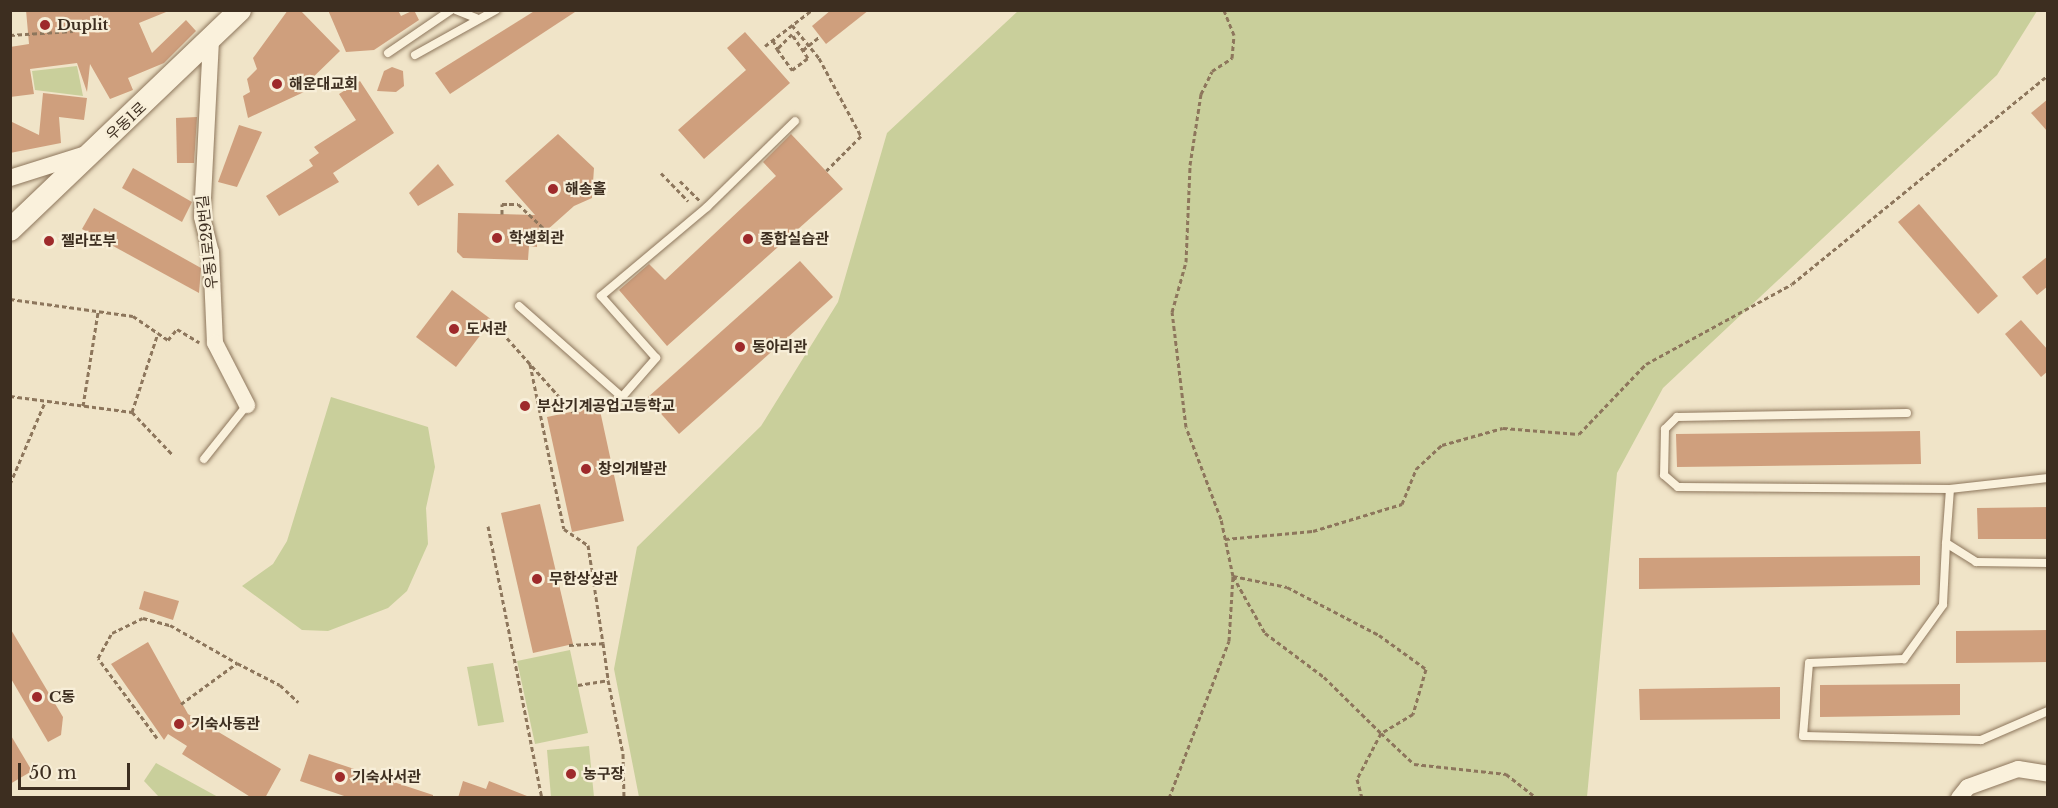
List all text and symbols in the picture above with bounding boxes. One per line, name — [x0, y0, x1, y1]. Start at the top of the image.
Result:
place label: Duplit — [57, 16, 108, 34]
marker: Duplit — [38, 18, 52, 32]
place label: 해운대교회 — [289, 75, 358, 93]
marker: 해운대교회 — [270, 77, 284, 91]
street label: 우동1로 — [102, 98, 150, 144]
place label: 해송홀 — [565, 180, 606, 198]
marker: 해송홀 — [546, 182, 560, 196]
street label: 우동1로29번길 — [193, 194, 221, 290]
place label: 학생회관 — [509, 229, 564, 247]
place label: 종합실습관 — [760, 230, 829, 248]
marker: 학생회관 — [490, 231, 504, 245]
place label: 젤라또부 — [61, 232, 116, 250]
marker: 종합실습관 — [741, 232, 755, 246]
marker: 젤라또부 — [42, 234, 56, 248]
place label: 도서관 — [466, 320, 507, 338]
marker: 도서관 — [447, 322, 461, 336]
place label: 동아리관 — [752, 338, 807, 356]
marker: 동아리관 — [733, 340, 747, 354]
place label: 부산기계공업고등학교 — [537, 397, 675, 415]
marker: 부산기계공업고등학교 — [518, 399, 532, 413]
place label: 창의개발관 — [598, 460, 667, 478]
marker: 창의개발관 — [579, 462, 593, 476]
place label: 무한상상관 — [549, 570, 618, 588]
marker: 무한상상관 — [530, 572, 544, 586]
place label: C동 — [49, 688, 75, 706]
marker: C동 — [30, 690, 44, 704]
place label: 기숙사동관 — [191, 715, 260, 733]
marker: 기숙사동관 — [172, 717, 186, 731]
scale bar — [21, 751, 134, 789]
text: 50 m — [29, 762, 77, 784]
place label: 농구장 — [583, 765, 624, 783]
marker: 농구장 — [564, 767, 578, 781]
place label: 기숙사서관 — [352, 768, 421, 786]
marker: 기숙사서관 — [333, 770, 347, 784]

